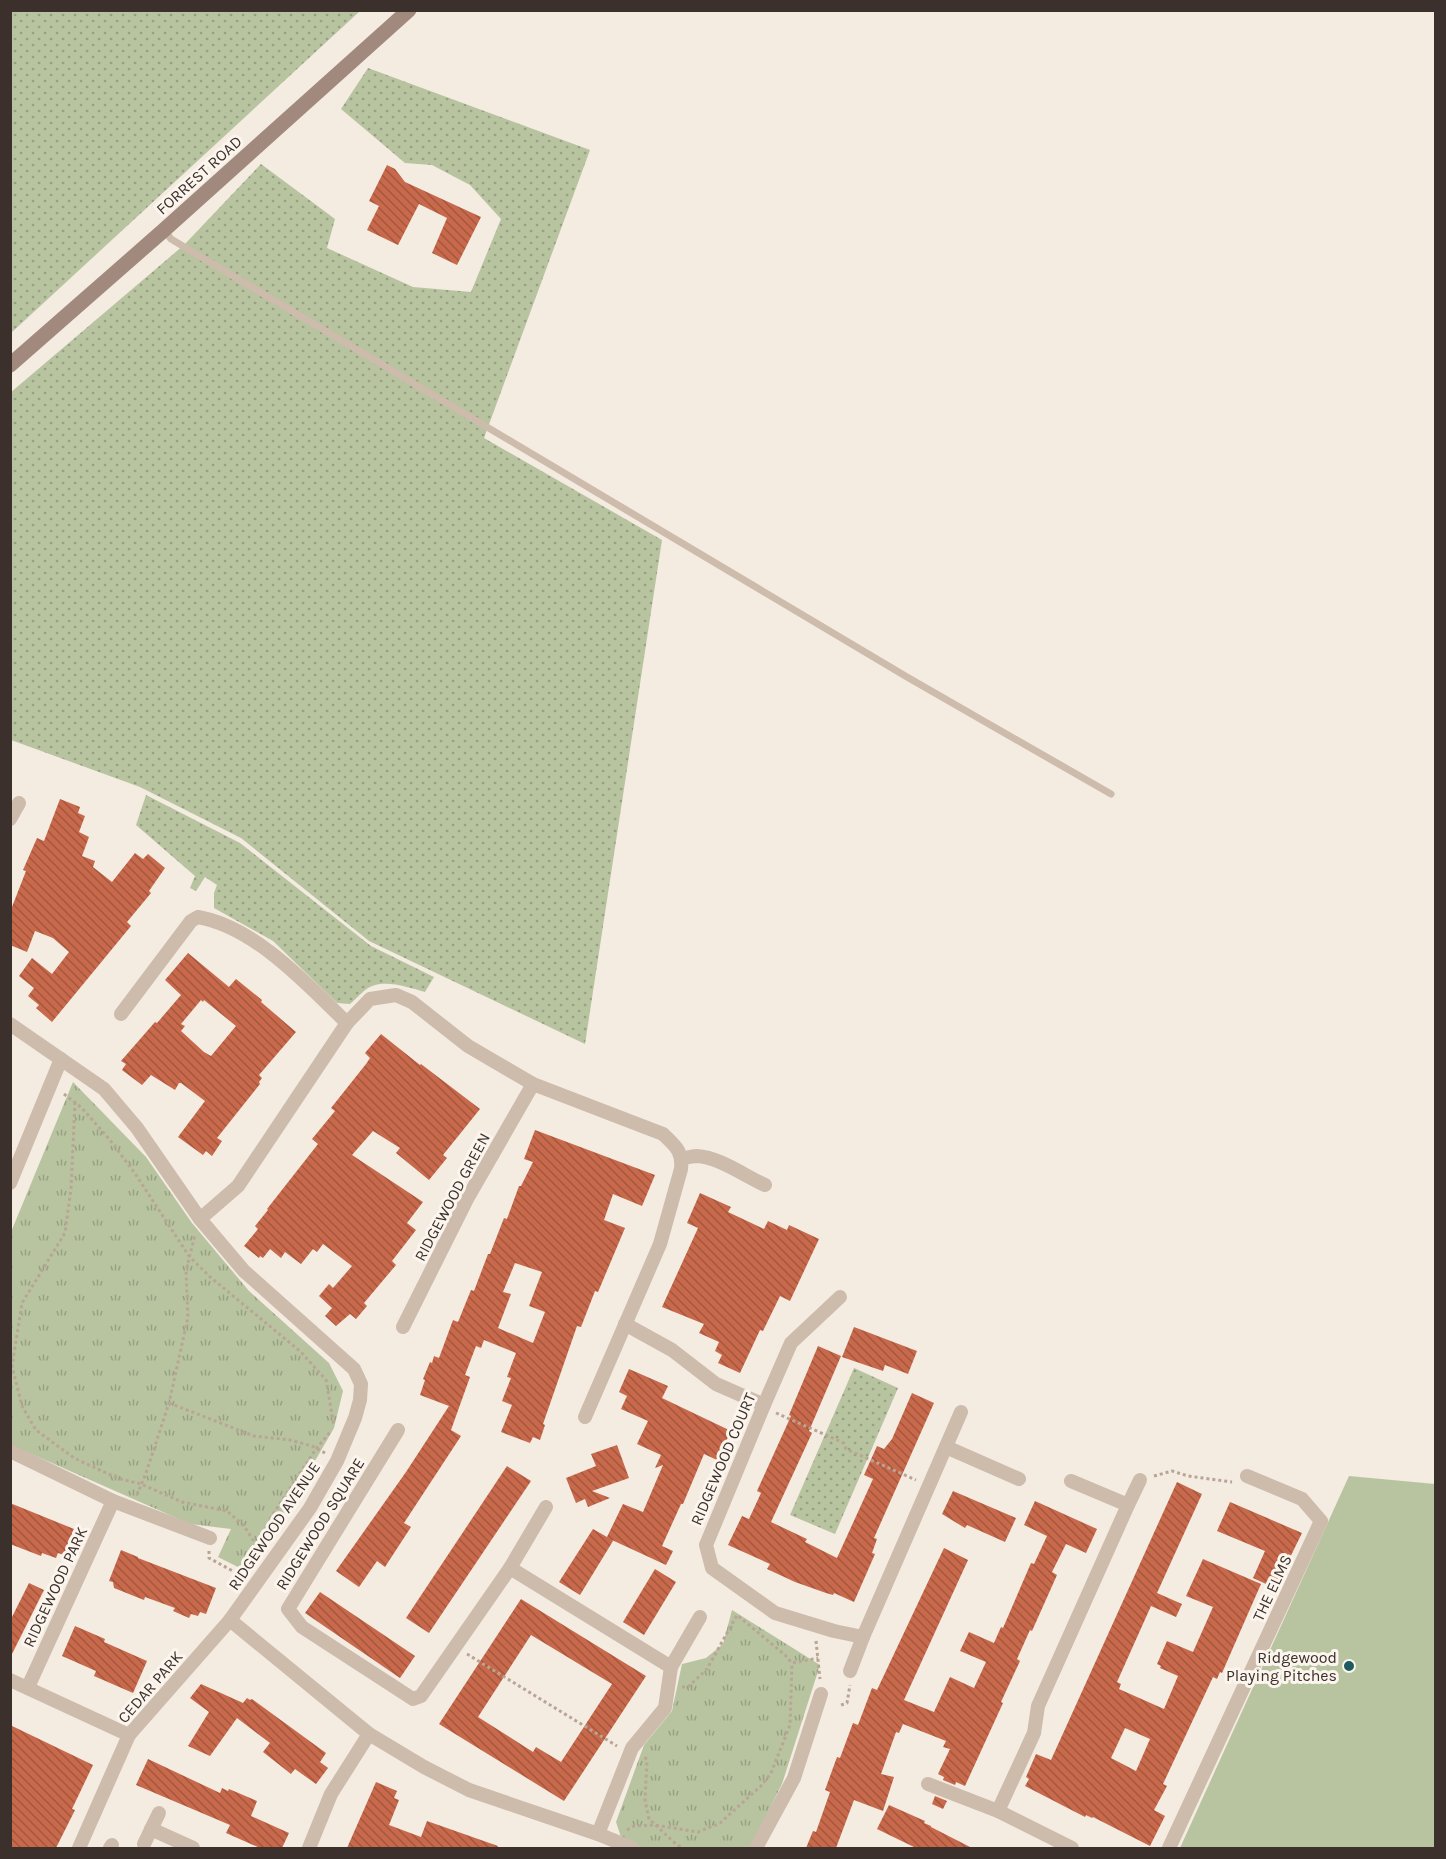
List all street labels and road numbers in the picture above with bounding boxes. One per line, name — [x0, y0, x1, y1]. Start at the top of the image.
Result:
street label: FORREST ROAD — [152, 132, 246, 218]
street label: RIDGEWOOD GREEN — [410, 1130, 494, 1264]
street label: RIDGEWOOD COURT — [687, 1390, 759, 1528]
street label: RIDGEWOOD SQUARE — [272, 1455, 368, 1593]
street label: RIDGEWOOD AVENUE — [224, 1458, 324, 1594]
street label: RIDGEWOOD PARK — [19, 1524, 91, 1650]
street label: THE ELMS — [1248, 1552, 1296, 1624]
street label: CEDAR PARK — [114, 1647, 187, 1727]

